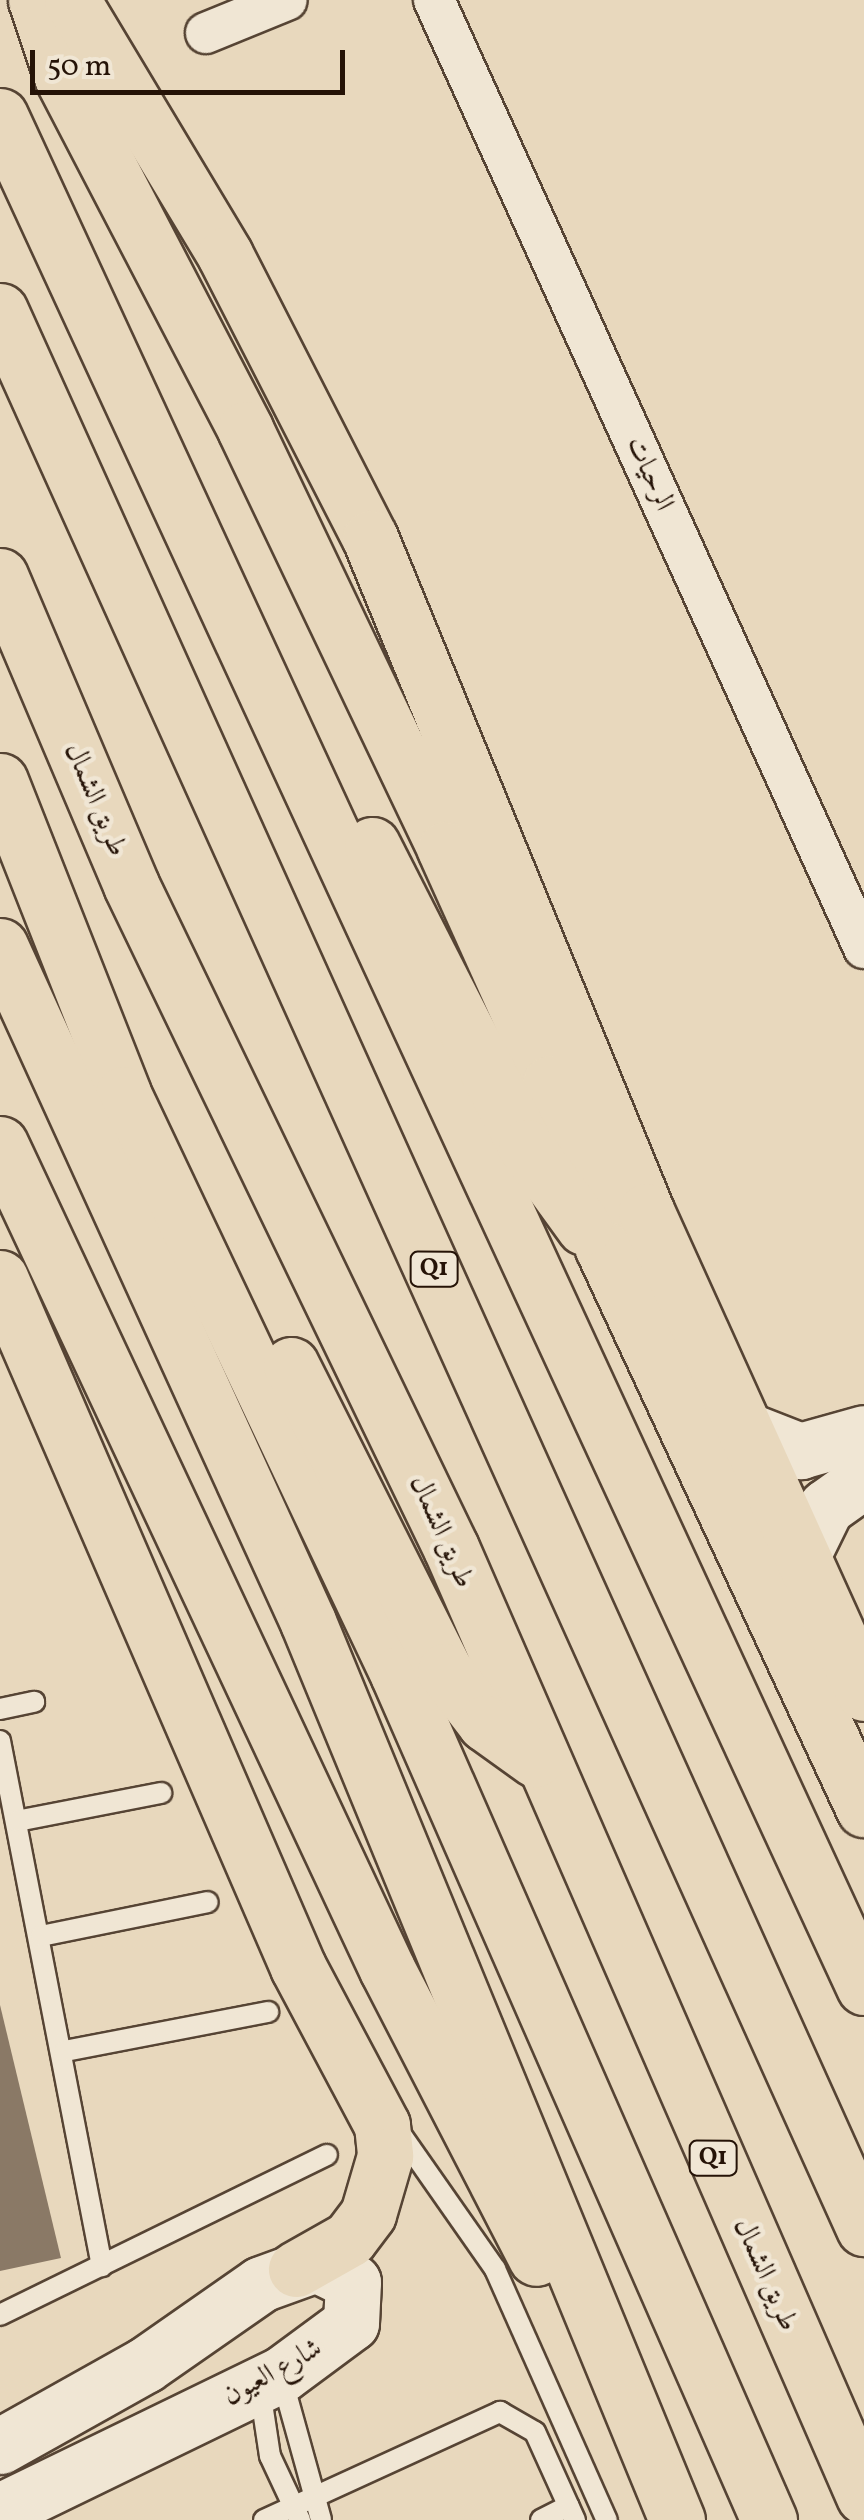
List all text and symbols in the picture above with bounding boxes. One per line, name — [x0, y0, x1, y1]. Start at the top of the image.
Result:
scale bar — [35, 30, 350, 92]
text: 50 m — [47, 46, 111, 88]
street label: الرحيات — [618, 432, 680, 516]
street label: طريق الشمال — [56, 738, 134, 862]
road number: Q1 — [409, 1249, 459, 1289]
street label: طريق الشمال — [401, 1470, 481, 1594]
road number: Q1 — [688, 2138, 738, 2178]
street label: طريق الشمال — [725, 2213, 805, 2337]
street label: شارع العيون — [218, 2332, 328, 2414]

